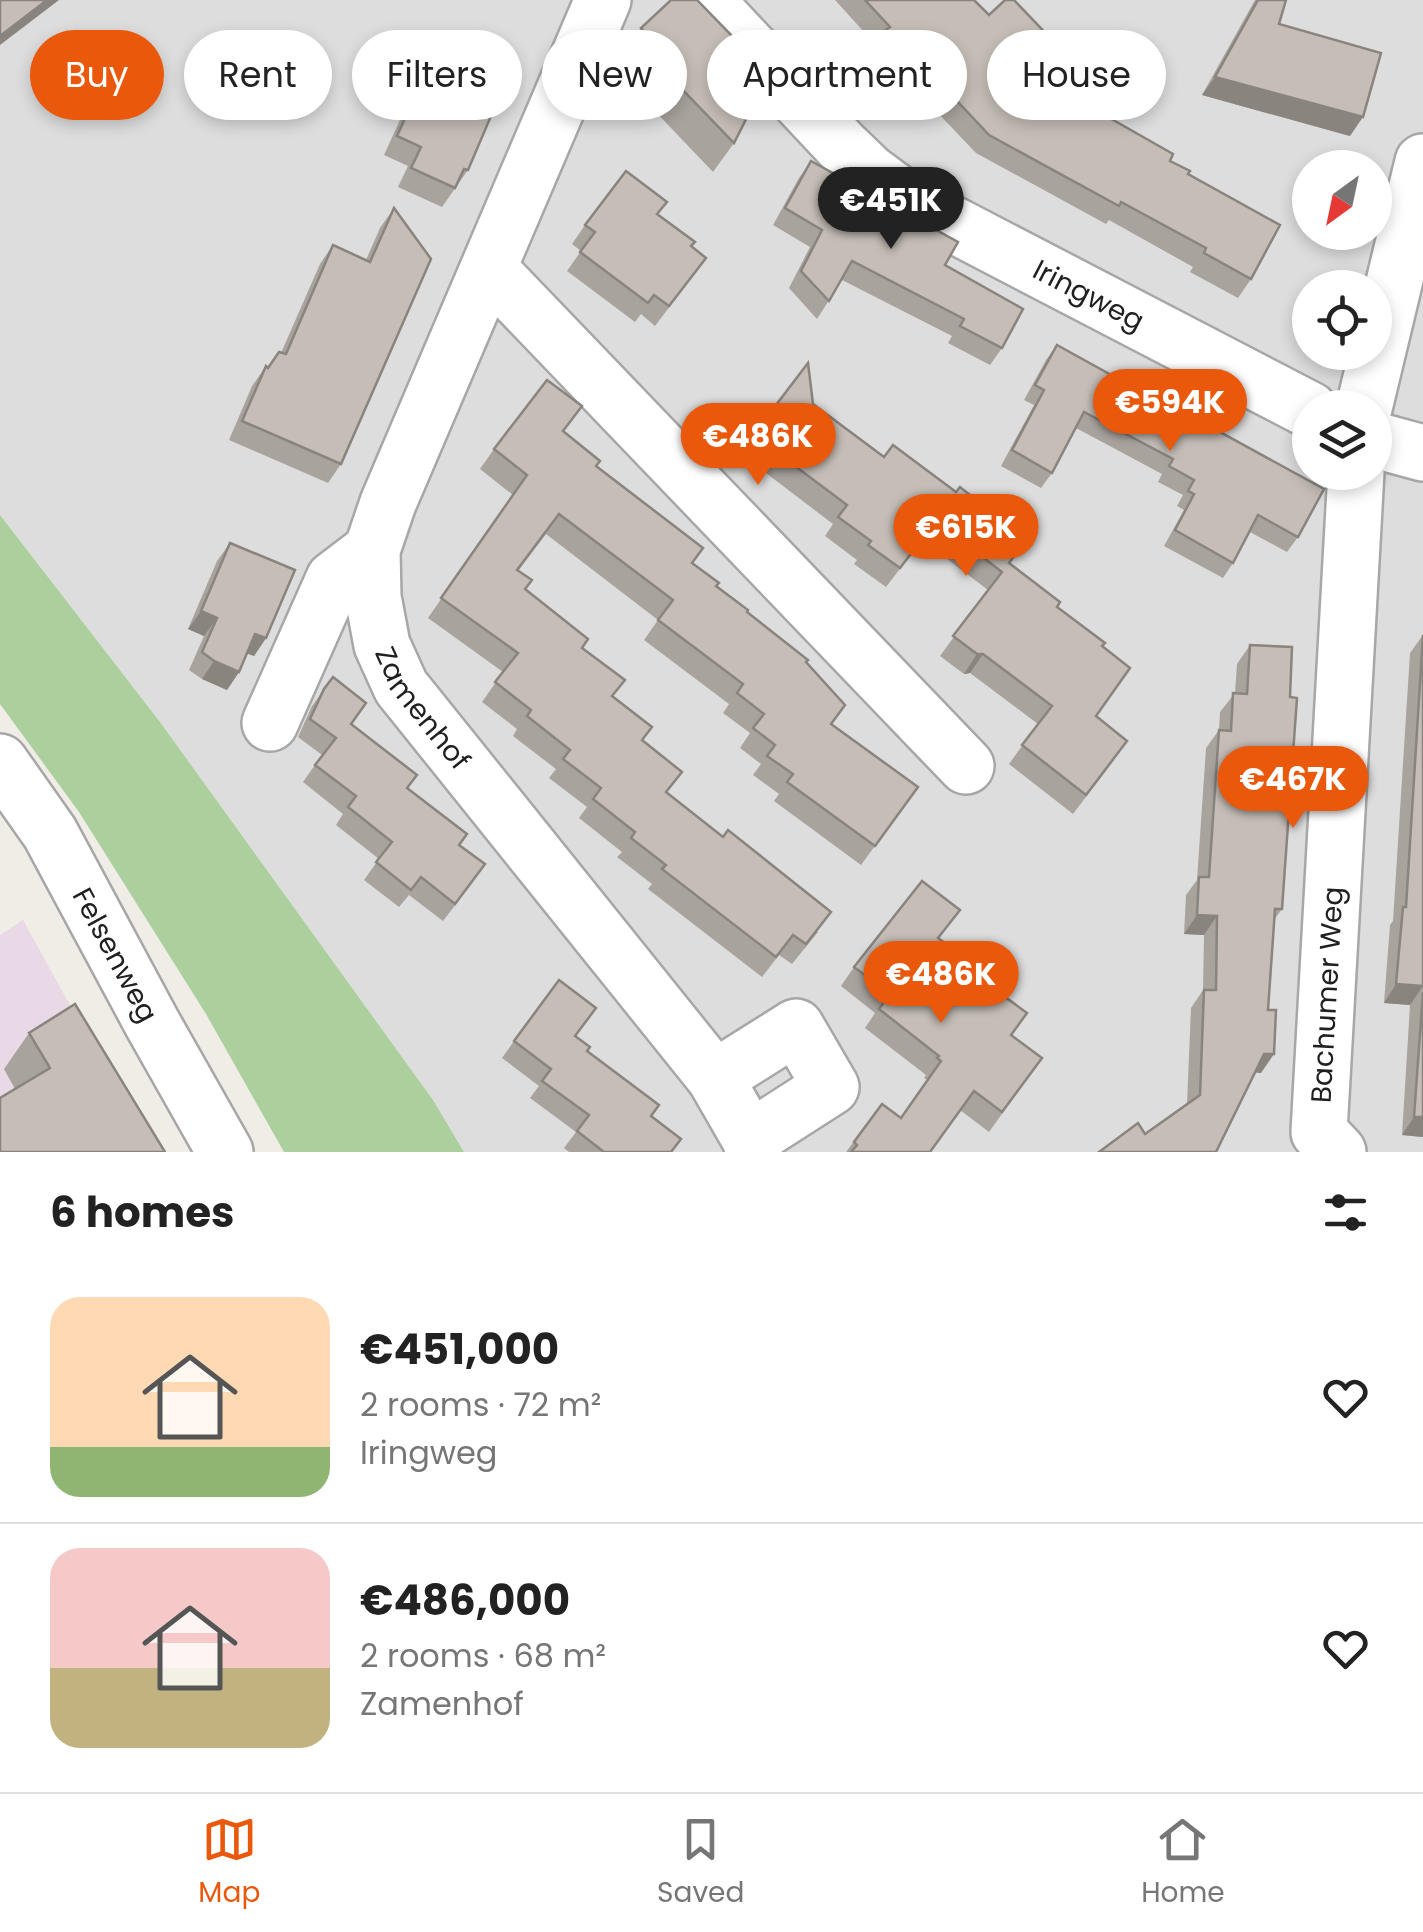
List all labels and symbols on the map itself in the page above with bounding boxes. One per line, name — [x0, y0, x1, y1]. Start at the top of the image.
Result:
north arrow — [1292, 150, 1392, 250]
pin: €451K — [821, 167, 961, 252]
street label: Iringweg — [1026, 250, 1151, 340]
pin: €594K — [1100, 369, 1240, 454]
pin: €486K — [688, 403, 828, 488]
pin: €615K — [896, 494, 1036, 579]
street label: Zamenhof — [366, 640, 479, 778]
pin: €467K — [1223, 746, 1363, 831]
street label: Felsenweg — [63, 880, 167, 1029]
street label: Bachumer Weg — [1301, 886, 1352, 1104]
pin: €486K — [871, 941, 1011, 1026]

